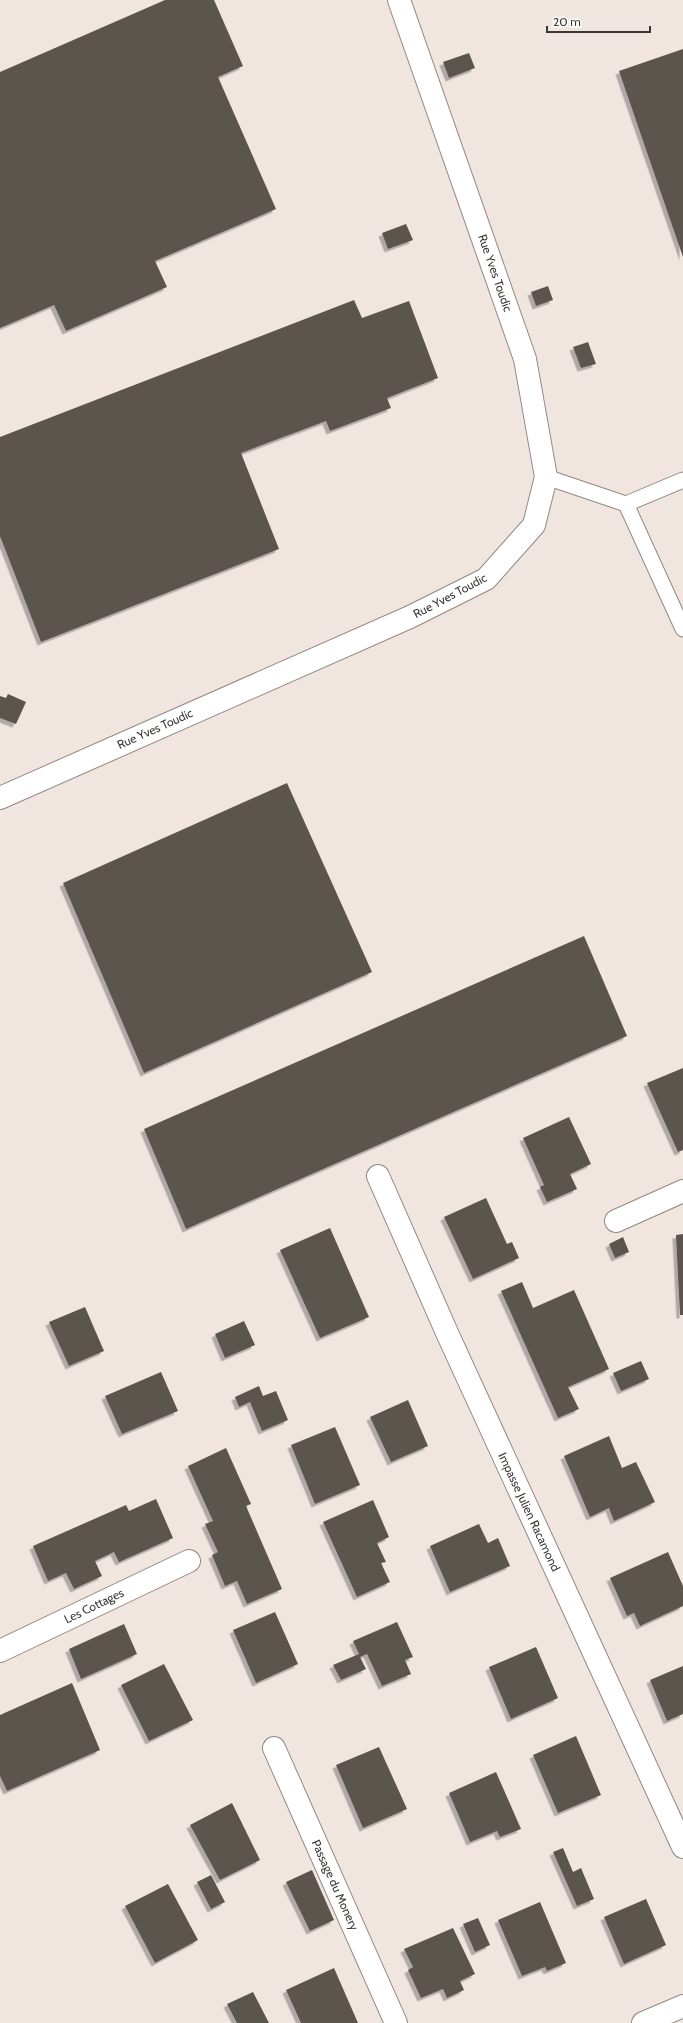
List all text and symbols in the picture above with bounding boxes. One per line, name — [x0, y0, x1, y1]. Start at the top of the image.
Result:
scale bar — [547, 8, 650, 34]
text: 20 m — [553, 14, 581, 29]
street label: Rue Yves Toudic — [475, 232, 516, 314]
street label: Rue Yves Toudic — [410, 570, 490, 621]
street label: Rue Yves Toudic — [115, 705, 195, 752]
street label: Impasse Julien Racamond — [495, 1450, 564, 1574]
street label: Les Cottages — [62, 1585, 126, 1626]
street label: Passage du Monery — [309, 1837, 362, 1932]

